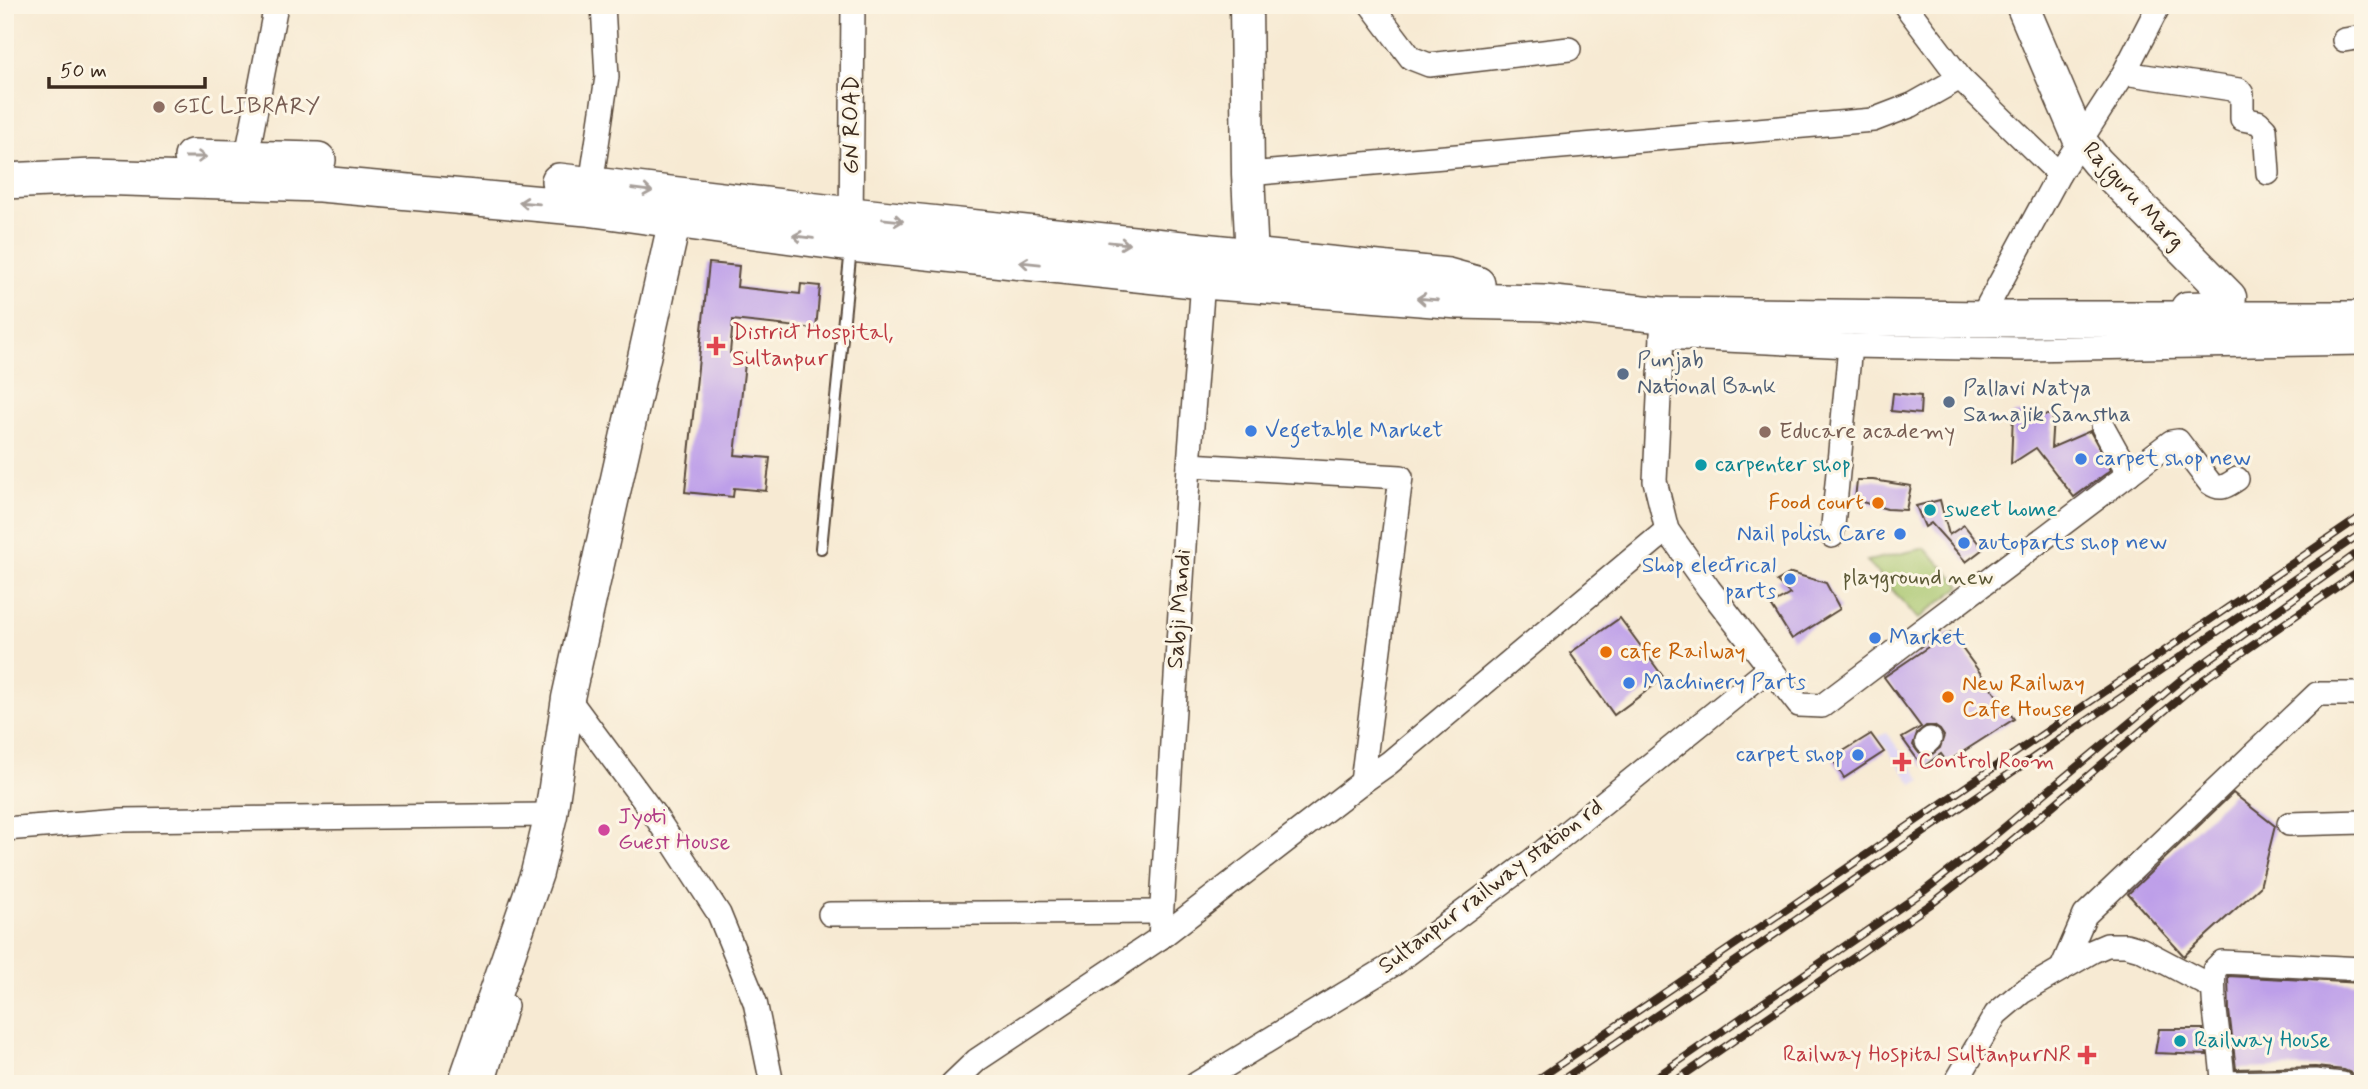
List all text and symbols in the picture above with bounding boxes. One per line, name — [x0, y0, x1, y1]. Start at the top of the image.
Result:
scale bar — [49, 46, 205, 90]
text: 50 m — [60, 57, 107, 85]
street label: GN ROAD — [837, 76, 867, 174]
place label: GIC LIBRARY — [173, 92, 320, 122]
marker: GIC LIBRARY — [151, 99, 167, 115]
street label: Rajguru Marg — [2074, 136, 2191, 258]
one-way arrow — [184, 150, 207, 164]
one-way arrow — [631, 184, 653, 197]
one-way arrow — [518, 196, 541, 209]
one-way arrow — [881, 213, 904, 226]
one-way arrow — [793, 231, 815, 244]
one-way arrow — [1107, 237, 1130, 250]
one-way arrow — [1019, 256, 1041, 269]
one-way arrow — [1416, 292, 1439, 305]
place label: District Hospital, Sultanpur — [732, 318, 894, 374]
marker: District Hospital, Sultanpur — [706, 336, 726, 356]
place label: Punjab National Bank — [1637, 346, 1776, 402]
marker: Punjab National Bank — [1615, 366, 1631, 382]
place label: Pallavi Natya Samajik Sanstha — [1963, 374, 2131, 430]
marker: Pallavi Natya Samajik Sanstha — [1941, 394, 1957, 410]
place label: Vegetable Market — [1265, 416, 1443, 448]
place label: Educare academy — [1779, 417, 1955, 447]
marker: Vegetable Market — [1243, 423, 1259, 439]
marker: Educare academy — [1757, 424, 1773, 440]
place label: carpet shop new — [2095, 444, 2251, 474]
place label: carpenter shop — [1715, 450, 1851, 480]
marker: carpet shop new — [2073, 451, 2089, 467]
marker: carpenter shop — [1693, 457, 1709, 473]
place label: Food court — [1768, 488, 1864, 518]
marker: Food court — [1870, 495, 1886, 511]
place label: sweet home — [1944, 495, 2058, 525]
marker: sweet home — [1922, 502, 1938, 518]
place label: Nail polish Care — [1737, 519, 1886, 549]
marker: Nail polish Care — [1892, 526, 1908, 542]
place label: autoparts shop new — [1978, 528, 2167, 558]
marker: autoparts shop new — [1956, 535, 1972, 551]
street label: Sabji Mandi — [1161, 548, 1199, 670]
place label: Shop electrical parts — [1642, 551, 1776, 607]
park label: playground new — [1843, 563, 1993, 593]
marker: Shop electrical parts — [1782, 571, 1798, 587]
place label: Market — [1889, 623, 1966, 653]
marker: Market — [1867, 630, 1883, 646]
place label: cafe Railway — [1620, 637, 1746, 667]
marker: cafe Railway — [1598, 644, 1614, 660]
place label: Machinery Parts — [1643, 668, 1806, 698]
place label: New Railway Cafe House — [1962, 669, 2085, 725]
marker: Machinery Parts — [1621, 675, 1637, 691]
marker: New Railway Cafe House — [1940, 689, 1956, 705]
place label: carpet shop — [1736, 740, 1844, 770]
marker: carpet shop — [1850, 747, 1866, 763]
place label: Control Room — [1918, 747, 2054, 777]
marker: Control Room — [1892, 752, 1912, 772]
street label: Sultanpur railway station rd — [1373, 793, 1609, 981]
place label: Jyoti Guest House — [618, 802, 731, 858]
marker: Jyoti Guest House — [596, 822, 612, 838]
place label: Railway House — [2194, 1026, 2330, 1056]
marker: Railway House — [2172, 1033, 2188, 1049]
place label: Railway Hospital SultanpurNR — [1783, 1040, 2071, 1070]
marker: Railway Hospital SultanpurNR — [2077, 1045, 2097, 1065]

